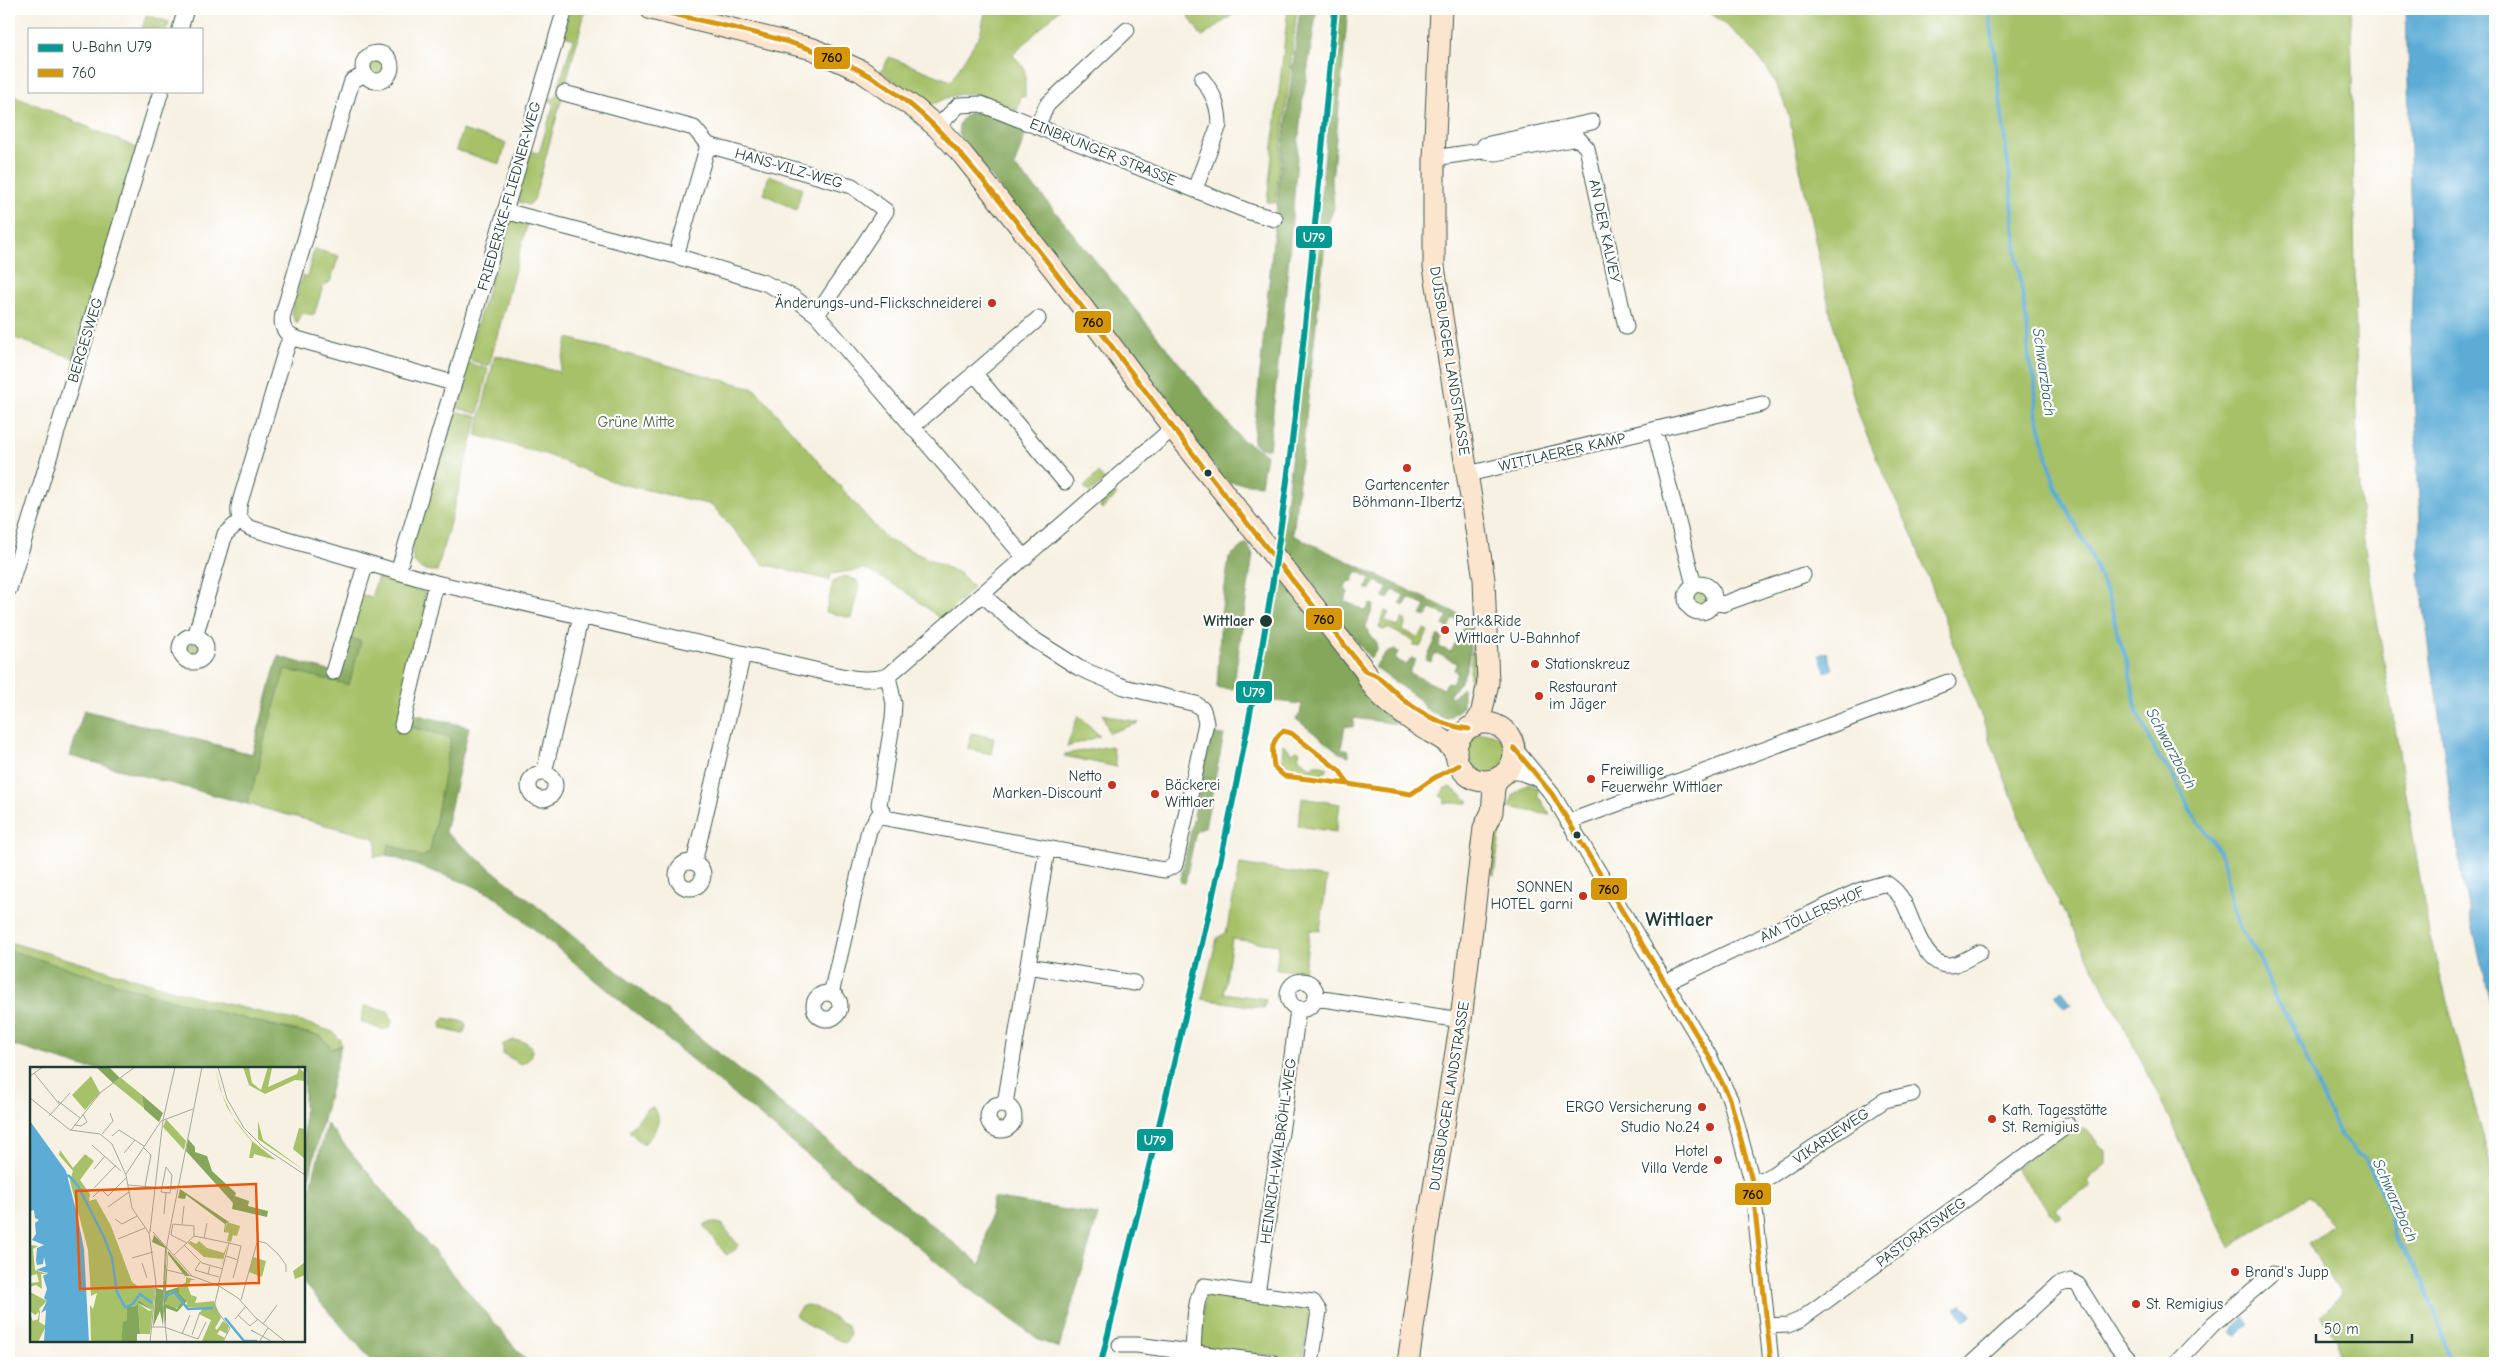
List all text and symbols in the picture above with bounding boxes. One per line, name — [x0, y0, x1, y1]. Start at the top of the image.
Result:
legend — [28, 28, 202, 92]
text: U-Bahn U79 — [72, 38, 152, 56]
line badge: 760 — [813, 46, 851, 70]
text: 760 — [821, 49, 843, 66]
text: 760 — [72, 64, 96, 82]
street label: FRIEDERIKE-FLIEDNER-WEG — [473, 99, 545, 293]
street label: EINBRUNGER STRASSE — [1027, 114, 1179, 190]
street label: HANS-VILZ-WEG — [733, 144, 845, 192]
street label: AN DER KALVEY — [1585, 178, 1625, 285]
line badge: U79 — [1295, 225, 1333, 249]
text: U79 — [1303, 229, 1325, 246]
street label: DUISBURGER LANDSTRASSE — [1426, 265, 1474, 457]
place label: Änderungs-und-Flickschneiderei — [775, 294, 982, 312]
street label: BERGESWEG — [64, 295, 107, 385]
marker: Änderungs-und-Flickschneiderei — [986, 297, 998, 309]
line badge: 760 — [1074, 310, 1112, 334]
text: 760 — [1082, 314, 1104, 331]
water label: Schwarzbach — [2029, 327, 2059, 417]
park label: Grüne Mitte — [598, 413, 675, 431]
street label: WITTLAERER KAMP — [1497, 428, 1628, 475]
marker: Gartencenter Böhmann-Ilbertz — [1401, 462, 1413, 474]
unlabelled marker — [1203, 468, 1213, 478]
place label: Gartencenter Böhmann-Ilbertz — [1352, 476, 1462, 511]
line badge: 760 — [1305, 607, 1343, 631]
text: 760 — [1313, 611, 1335, 628]
place label: Wittlaer — [1203, 612, 1254, 630]
place label: Park&Ride Wittlaer U-Bahnhof — [1455, 612, 1580, 647]
marker: Wittlaer — [1258, 613, 1274, 629]
marker: Park&Ride Wittlaer U-Bahnhof — [1439, 624, 1451, 636]
place label: Stationskreuz — [1545, 655, 1630, 673]
marker: Stationskreuz — [1529, 658, 1541, 670]
place label: Restaurant im Jäger — [1549, 678, 1617, 713]
line badge: U79 — [1235, 680, 1273, 704]
text: U79 — [1243, 684, 1265, 701]
marker: Restaurant im Jäger — [1533, 690, 1545, 702]
water label: Schwarzbach — [2142, 705, 2200, 792]
place label: Freiwillige Feuerwehr Wittlaer — [1601, 761, 1722, 796]
place label: Netto Marken-Discount — [992, 767, 1103, 802]
marker: Freiwillige Feuerwehr Wittlaer — [1585, 773, 1597, 785]
place label: Bäckerei Wittlaer — [1165, 776, 1220, 811]
marker: Netto Marken-Discount — [1106, 779, 1118, 791]
marker: Bäckerei Wittlaer — [1149, 788, 1161, 800]
unlabelled marker — [1572, 830, 1582, 840]
line badge: 760 — [1590, 877, 1628, 901]
place label: SONNEN HOTEL garni — [1491, 878, 1573, 913]
text: 760 — [1598, 881, 1620, 898]
street label: AM TÖLLERSHOF — [1757, 882, 1867, 946]
marker: SONNEN HOTEL garni — [1577, 890, 1589, 902]
district label: Wittlaer — [1645, 908, 1713, 931]
street label: DUISBURGER LANDSTRASSE — [1425, 1000, 1473, 1192]
street label: HEINRICH-WALBRÖHL-WEG — [1256, 1057, 1300, 1245]
inset map — [30, 1067, 305, 1342]
place label: ERGO Versicherung — [1566, 1098, 1692, 1116]
marker: ERGO Versicherung — [1696, 1101, 1708, 1113]
place label: Kath. Tagesstätte St. Remigius — [2002, 1101, 2108, 1136]
street label: VIKARIEWEG — [1790, 1104, 1873, 1168]
marker: Kath. Tagesstätte St. Remigius — [1986, 1113, 1998, 1125]
place label: Studio No.24 — [1621, 1118, 1700, 1136]
marker: Studio No.24 — [1704, 1121, 1716, 1133]
line badge: U79 — [1136, 1128, 1174, 1152]
text: U79 — [1144, 1132, 1166, 1149]
place label: Hotel Villa Verde — [1642, 1142, 1708, 1177]
marker: Hotel Villa Verde — [1712, 1154, 1724, 1166]
water label: Schwarzbach — [2369, 1156, 2421, 1245]
line badge: 760 — [1734, 1182, 1772, 1206]
text: 760 — [1742, 1186, 1764, 1203]
street label: PASTORATSWEG — [1873, 1193, 1970, 1271]
place label: Brand's Jupp — [2245, 1263, 2329, 1281]
marker: Brand's Jupp — [2229, 1266, 2241, 1278]
place label: St. Remigius — [2146, 1295, 2223, 1313]
marker: St. Remigius — [2130, 1298, 2142, 1310]
scale bar — [2316, 1312, 2413, 1344]
text: 50 m — [2324, 1320, 2359, 1338]

